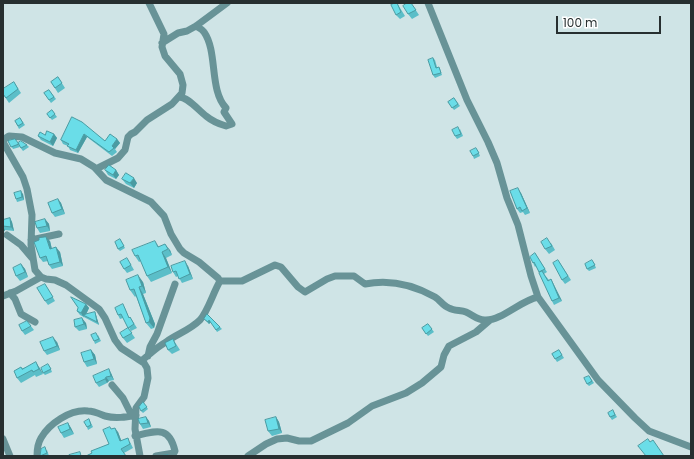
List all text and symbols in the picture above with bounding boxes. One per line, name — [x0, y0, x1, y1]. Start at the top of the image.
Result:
scale bar — [558, 8, 663, 34]
text: 100 m — [563, 14, 597, 31]

